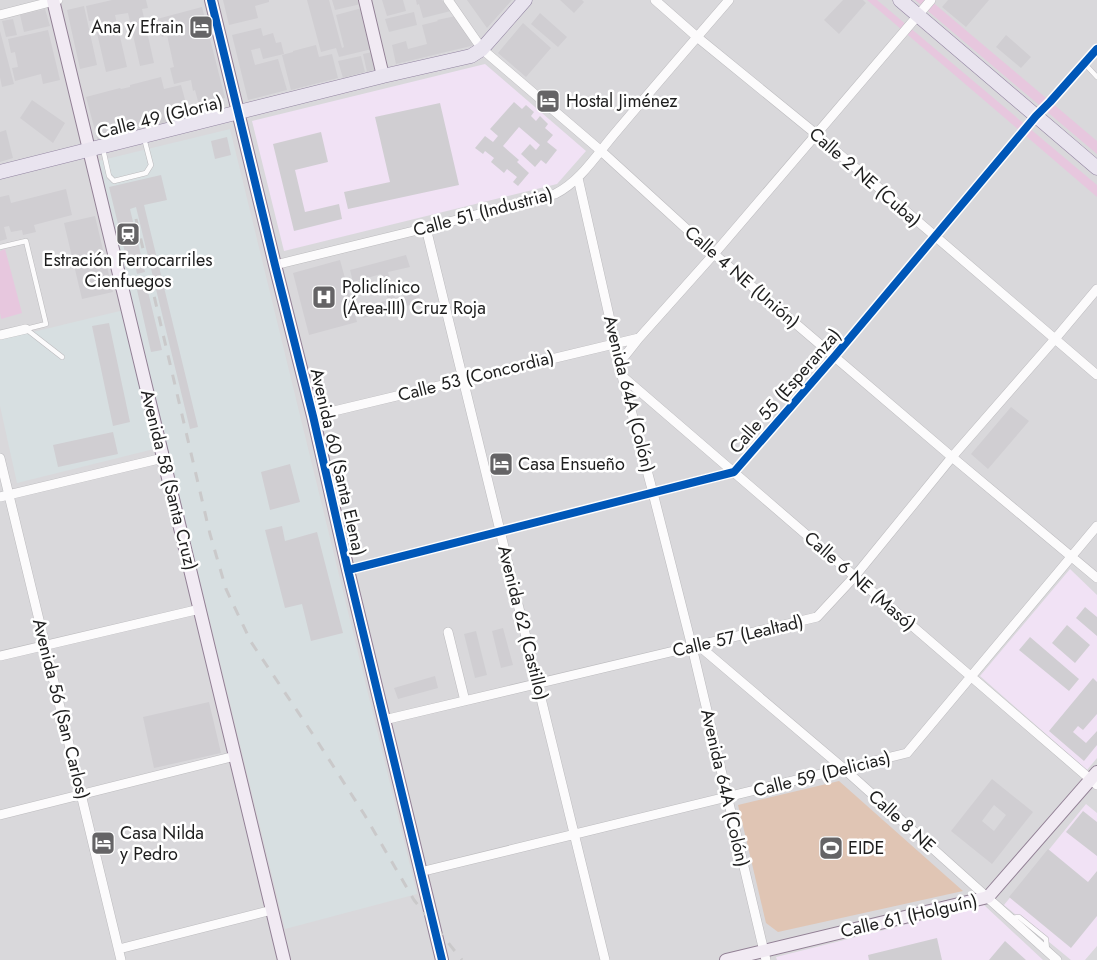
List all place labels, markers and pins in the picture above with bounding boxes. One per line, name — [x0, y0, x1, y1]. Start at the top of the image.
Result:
place label: Ana y Efrain — [91, 14, 184, 40]
hotel icon: Ana y Efrain — [188, 14, 214, 40]
hotel icon: Hostal Jiménez — [535, 88, 561, 114]
place label: Hostal Jiménez — [566, 88, 678, 114]
station icon: Estración Ferrocarriles Cienfuegos — [115, 221, 141, 247]
place label: Estración Ferrocarriles Cienfuegos — [44, 247, 212, 294]
place label: Policlínico (Área-III) Cruz Roja — [342, 274, 486, 321]
hospital icon: Policlínico (Área-III) Cruz Roja — [311, 284, 337, 310]
hotel icon: Casa Ensueño — [488, 451, 514, 477]
place label: Casa Ensueño — [518, 451, 625, 477]
place label: Casa Nilda y Pedro — [120, 820, 204, 867]
hotel icon: Casa Nilda y Pedro — [90, 830, 116, 856]
sports icon: EIDE — [818, 835, 844, 861]
place label: EIDE — [848, 835, 884, 861]

